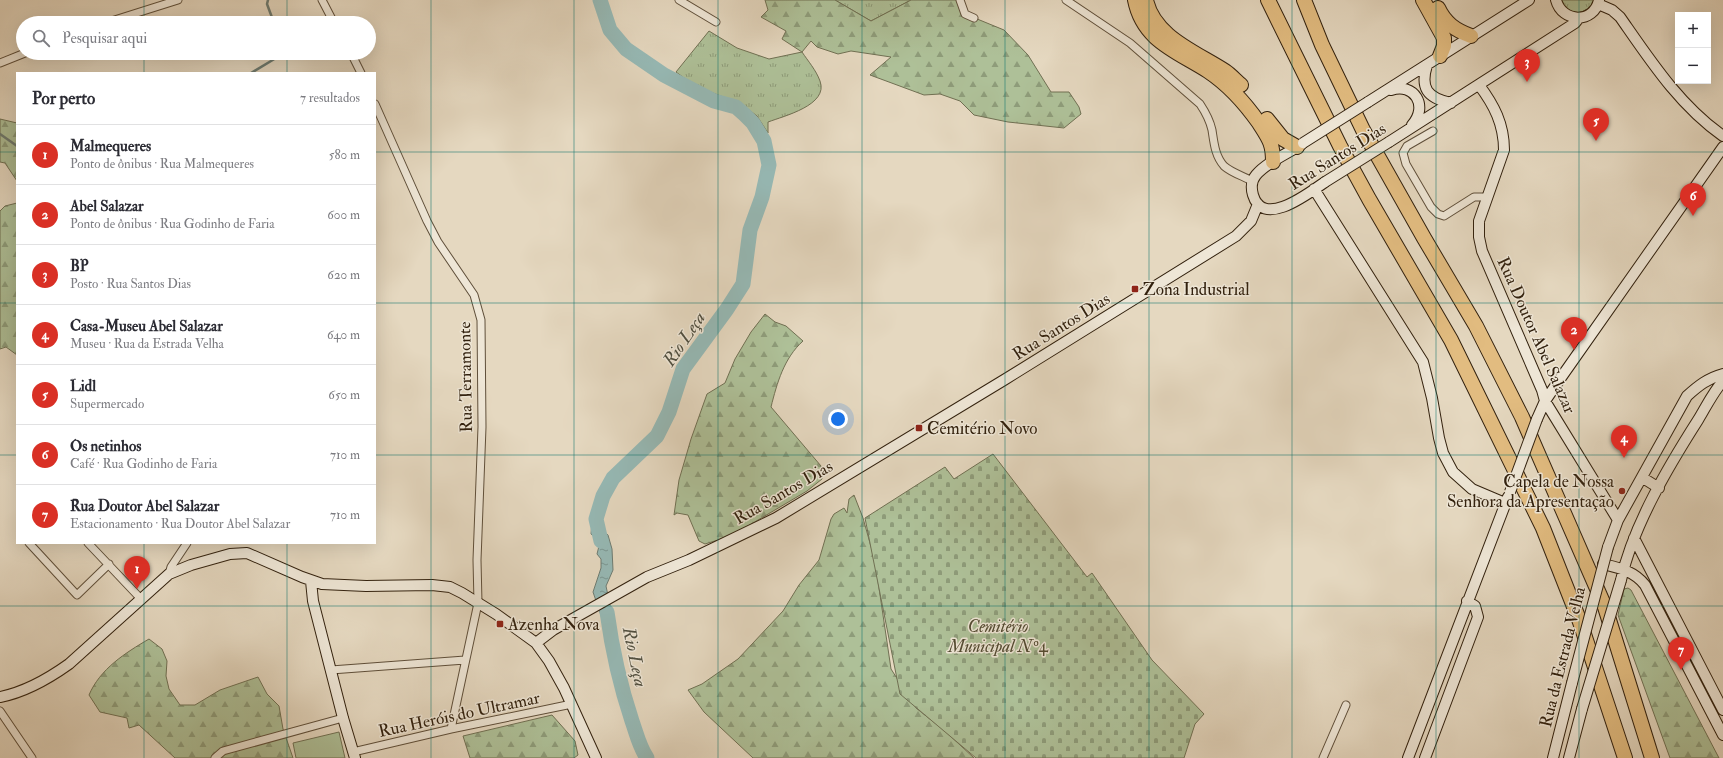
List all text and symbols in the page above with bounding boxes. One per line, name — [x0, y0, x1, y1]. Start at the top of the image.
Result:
map controls — [1675, 12, 1711, 84]
button: + — [1675, 12, 1711, 48]
search box — [16, 16, 376, 60]
icon: search — [30, 27, 52, 49]
text: Pesquisar aqui — [62, 29, 147, 48]
button: − — [1675, 48, 1711, 84]
pin: 3 — [1514, 49, 1540, 82]
text: Por perto — [32, 88, 95, 109]
text: 7 resultados — [300, 90, 360, 106]
pin: 5 — [1583, 108, 1609, 141]
street label: Rua Santos Dias — [1285, 118, 1390, 195]
text: Malmequeres — [70, 137, 151, 156]
text: 1 — [43, 147, 47, 163]
text: 580 m — [329, 147, 360, 163]
text: Ponto de ônibus · Rua Malmequeres — [70, 156, 254, 172]
pin: 6 — [1680, 183, 1706, 216]
text: Abel Salazar — [70, 197, 144, 216]
text: 2 — [42, 207, 48, 223]
text: 600 m — [327, 207, 360, 223]
text: Ponto de ônibus · Rua Godinho de Faria — [70, 216, 275, 232]
street label: Rua Doutor Abel Salazar — [1493, 254, 1581, 417]
text: BP — [70, 257, 89, 276]
text: 3 — [43, 267, 48, 283]
text: 620 m — [327, 267, 360, 283]
text: Posto · Rua Santos Dias — [70, 276, 191, 292]
place label: Zona Industrial — [1143, 279, 1250, 300]
marker: Zona Industrial — [1130, 284, 1140, 294]
street label: Rua Santos Dias — [1009, 288, 1114, 365]
water label: Rio Leça — [657, 308, 711, 372]
text: Casa-Museu Abel Salazar — [70, 317, 223, 336]
pin: 2 — [1561, 317, 1587, 350]
street label: Rua Terramonte — [454, 321, 477, 433]
text: 4 — [41, 327, 49, 343]
text: 640 m — [327, 327, 360, 343]
text: Museu · Rua da Estrada Velha — [70, 336, 224, 352]
text: Lidl — [70, 377, 96, 396]
text: 5 — [42, 387, 48, 403]
text: 650 m — [328, 387, 360, 403]
text: Supermercado — [70, 396, 144, 412]
your location — [828, 409, 848, 429]
place label: Cemitério Novo — [927, 418, 1038, 439]
marker: Cemitério Novo — [914, 423, 924, 433]
pin: 4 — [1611, 425, 1637, 458]
text: Os netinhos — [70, 437, 141, 456]
text: 6 — [42, 447, 48, 463]
text: 710 m — [330, 447, 360, 463]
text: Café · Rua Godinho de Faria — [70, 456, 217, 472]
street label: Rua Santos Dias — [730, 456, 837, 529]
place label: Capela de Nossa Senhora da Apresentação — [1447, 471, 1615, 513]
marker: Capela de Nossa Senhora da Apresentação — [1617, 486, 1627, 496]
text: Rua Doutor Abel Salazar — [70, 497, 219, 516]
text: 7 — [42, 507, 48, 523]
text: 710 m — [330, 507, 360, 523]
text: Estacionamento · Rua Doutor Abel Salazar — [70, 516, 290, 532]
pin: 1 — [124, 556, 150, 589]
street label: Rua da Estrada Velha — [1535, 584, 1590, 730]
place label: Azenha Nova — [507, 614, 601, 635]
park label: Cemitério Municipal Nº4 — [947, 616, 1049, 657]
marker: Azenha Nova — [495, 619, 505, 629]
water label: Rio Leça — [617, 624, 652, 689]
pin: 7 — [1668, 637, 1694, 670]
street label: Rua Heróis do Ultramar — [376, 687, 542, 742]

